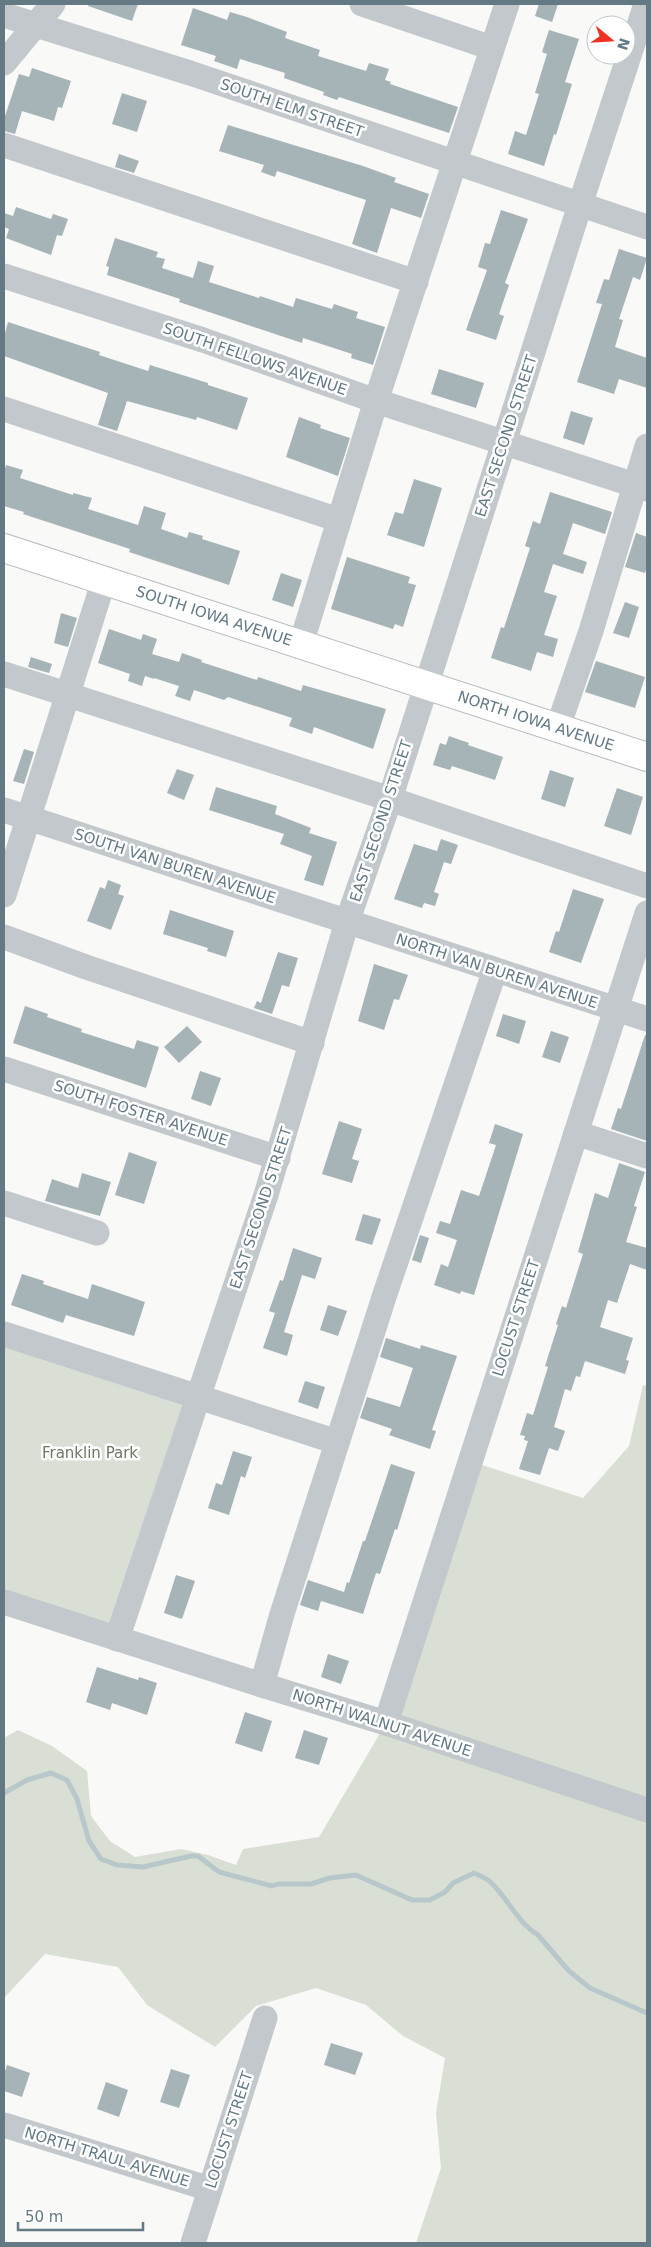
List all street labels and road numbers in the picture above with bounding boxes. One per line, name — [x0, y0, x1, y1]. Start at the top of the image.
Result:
street label: SOUTH ELM STREET — [218, 75, 367, 141]
street label: SOUTH FELLOWS AVENUE — [161, 319, 349, 399]
street label: EAST SECOND STREET — [471, 352, 541, 519]
street label: SOUTH IOWA AVENUE — [133, 582, 295, 650]
street label: NORTH IOWA AVENUE — [455, 687, 617, 755]
street label: EAST SECOND STREET — [346, 737, 416, 904]
street label: SOUTH VAN BUREN AVENUE — [72, 825, 278, 907]
street label: NORTH VAN BUREN AVENUE — [394, 930, 600, 1012]
street label: SOUTH FOSTER AVENUE — [52, 1076, 230, 1150]
street label: EAST SECOND STREET — [226, 1124, 296, 1291]
street label: LOCUST STREET — [489, 1257, 544, 1379]
street label: NORTH WALNUT AVENUE — [290, 1686, 474, 1760]
street label: LOCUST STREET — [202, 2069, 257, 2191]
street label: NORTH TRAUL AVENUE — [22, 2123, 192, 2191]

